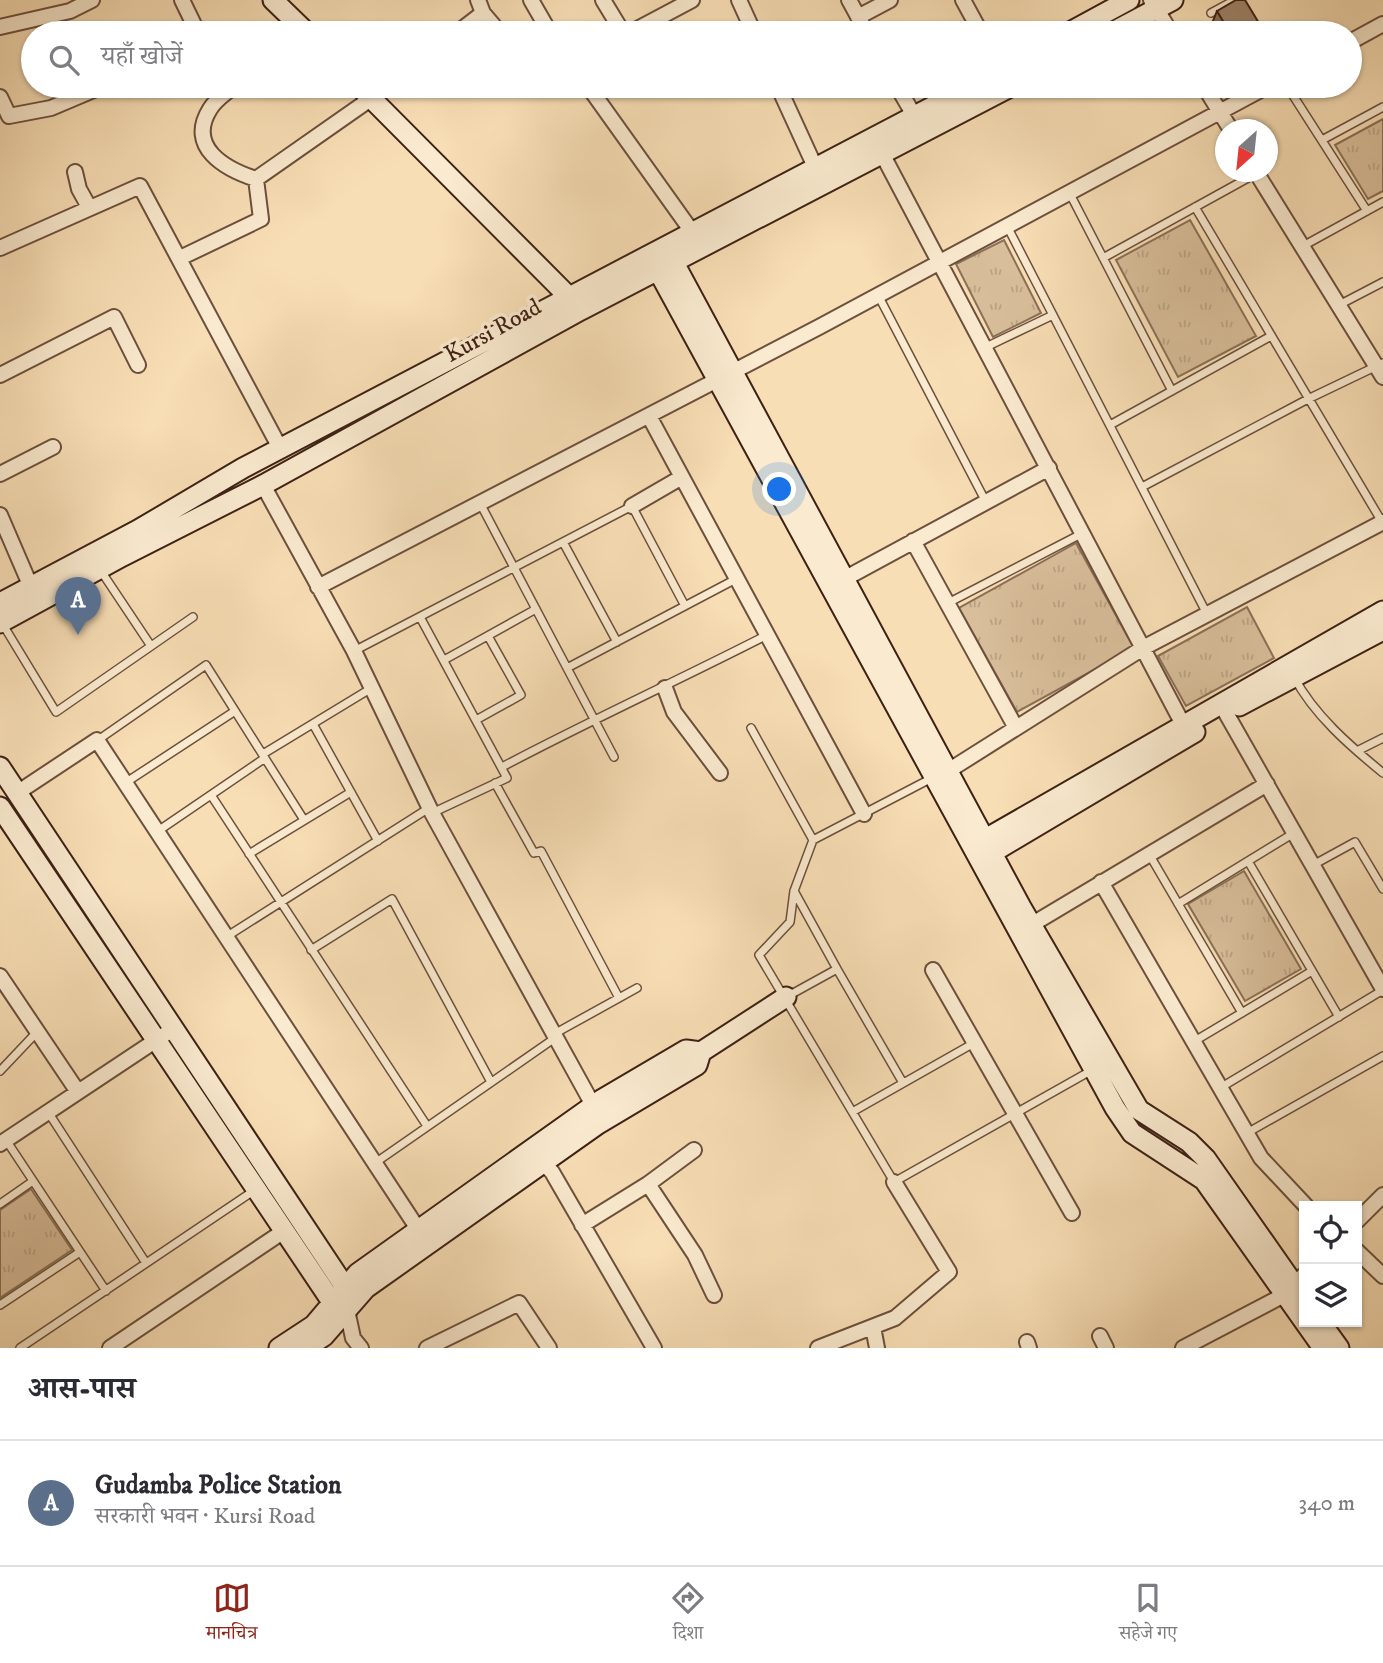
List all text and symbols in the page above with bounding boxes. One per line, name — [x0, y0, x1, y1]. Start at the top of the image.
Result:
search box — [21, 21, 1362, 98]
text: यहाँ खोजें — [101, 40, 183, 73]
icon: search — [45, 41, 83, 79]
north arrow — [1215, 119, 1278, 182]
street label: Kursi Road — [439, 292, 547, 370]
your location — [762, 472, 796, 506]
pin: A — [55, 577, 101, 635]
map controls — [1299, 1201, 1362, 1327]
button: locate — [1299, 1201, 1362, 1264]
button: layers — [1299, 1264, 1362, 1327]
text: आस-पास — [28, 1371, 136, 1408]
text: Gudamba Police Station — [95, 1469, 341, 1502]
text: A — [44, 1489, 58, 1518]
text: 340 m — [1299, 1489, 1355, 1518]
text: सरकारी भवन · Kursi Road — [95, 1502, 315, 1531]
tab: मानचित्र — [206, 1579, 257, 1651]
tab: दिशा — [669, 1579, 707, 1651]
tab: सहेजे गए — [1119, 1579, 1177, 1651]

